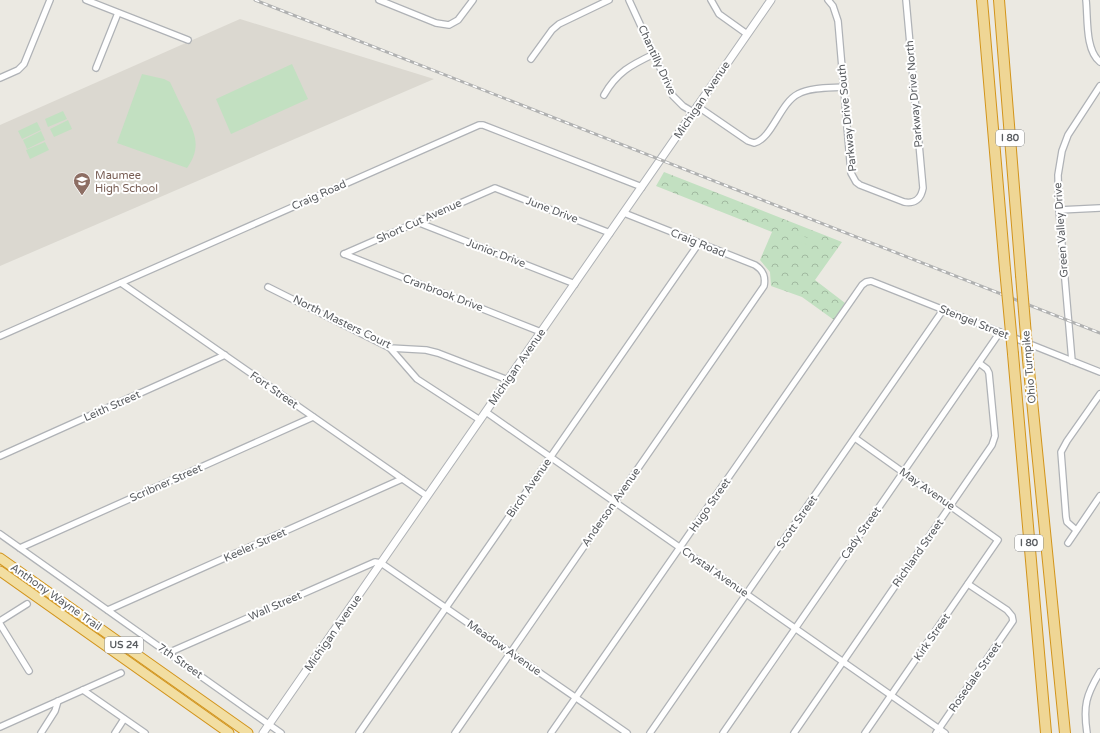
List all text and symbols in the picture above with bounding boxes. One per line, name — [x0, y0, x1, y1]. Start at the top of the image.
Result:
street label: Chantilly Drive — [635, 23, 679, 97]
street label: Parkway Drive North — [903, 40, 925, 148]
street label: Michigan Avenue — [671, 59, 733, 141]
street label: Parkway Drive South — [835, 64, 859, 172]
road number: I 80 — [996, 130, 1024, 146]
place label: Maumee High School — [95, 169, 158, 195]
school or university icon: Maumee High School — [72, 171, 92, 196]
street label: Craig Road — [290, 177, 348, 213]
street label: Green Valley Drive — [1051, 182, 1071, 278]
street label: June Drive — [524, 194, 580, 226]
street label: Short Cut Avenue — [374, 196, 464, 246]
street label: Craig Road — [669, 226, 727, 260]
street label: Junior Drive — [465, 236, 527, 270]
street label: Cranbrook Drive — [401, 272, 485, 314]
street label: North Masters Court — [291, 293, 393, 351]
street label: Stengel Street — [937, 302, 1011, 342]
street label: Michigan Avenue — [486, 326, 548, 408]
street label: Ohio Turnpike — [1019, 330, 1039, 404]
street label: Fort Street — [247, 369, 301, 411]
street label: Leith Street — [82, 388, 142, 424]
street label: Birch Avenue — [504, 456, 554, 520]
street label: Scribner Street — [128, 461, 204, 505]
street label: Anderson Avenue — [579, 465, 643, 549]
street label: May Avenue — [897, 465, 957, 513]
street label: Hugo Street — [687, 476, 733, 534]
street label: Scott Street — [774, 493, 820, 551]
street label: Cady Street — [838, 504, 884, 562]
street label: Richland Street — [890, 517, 946, 589]
street label: Keeler Street — [222, 525, 288, 565]
road number: I 80 — [1015, 535, 1043, 551]
street label: Crystal Avenue — [679, 544, 751, 600]
street label: Anthony Wayne Trail — [8, 561, 104, 633]
street label: Wall Street — [246, 589, 304, 623]
street label: Michigan Avenue — [302, 592, 364, 674]
street label: Kirk Street — [911, 611, 953, 663]
street label: Meadow Avenue — [464, 618, 544, 678]
road number: US 24 — [105, 637, 143, 653]
street label: Rosedale Street — [946, 640, 1004, 714]
street label: 7th Street — [155, 641, 205, 681]

